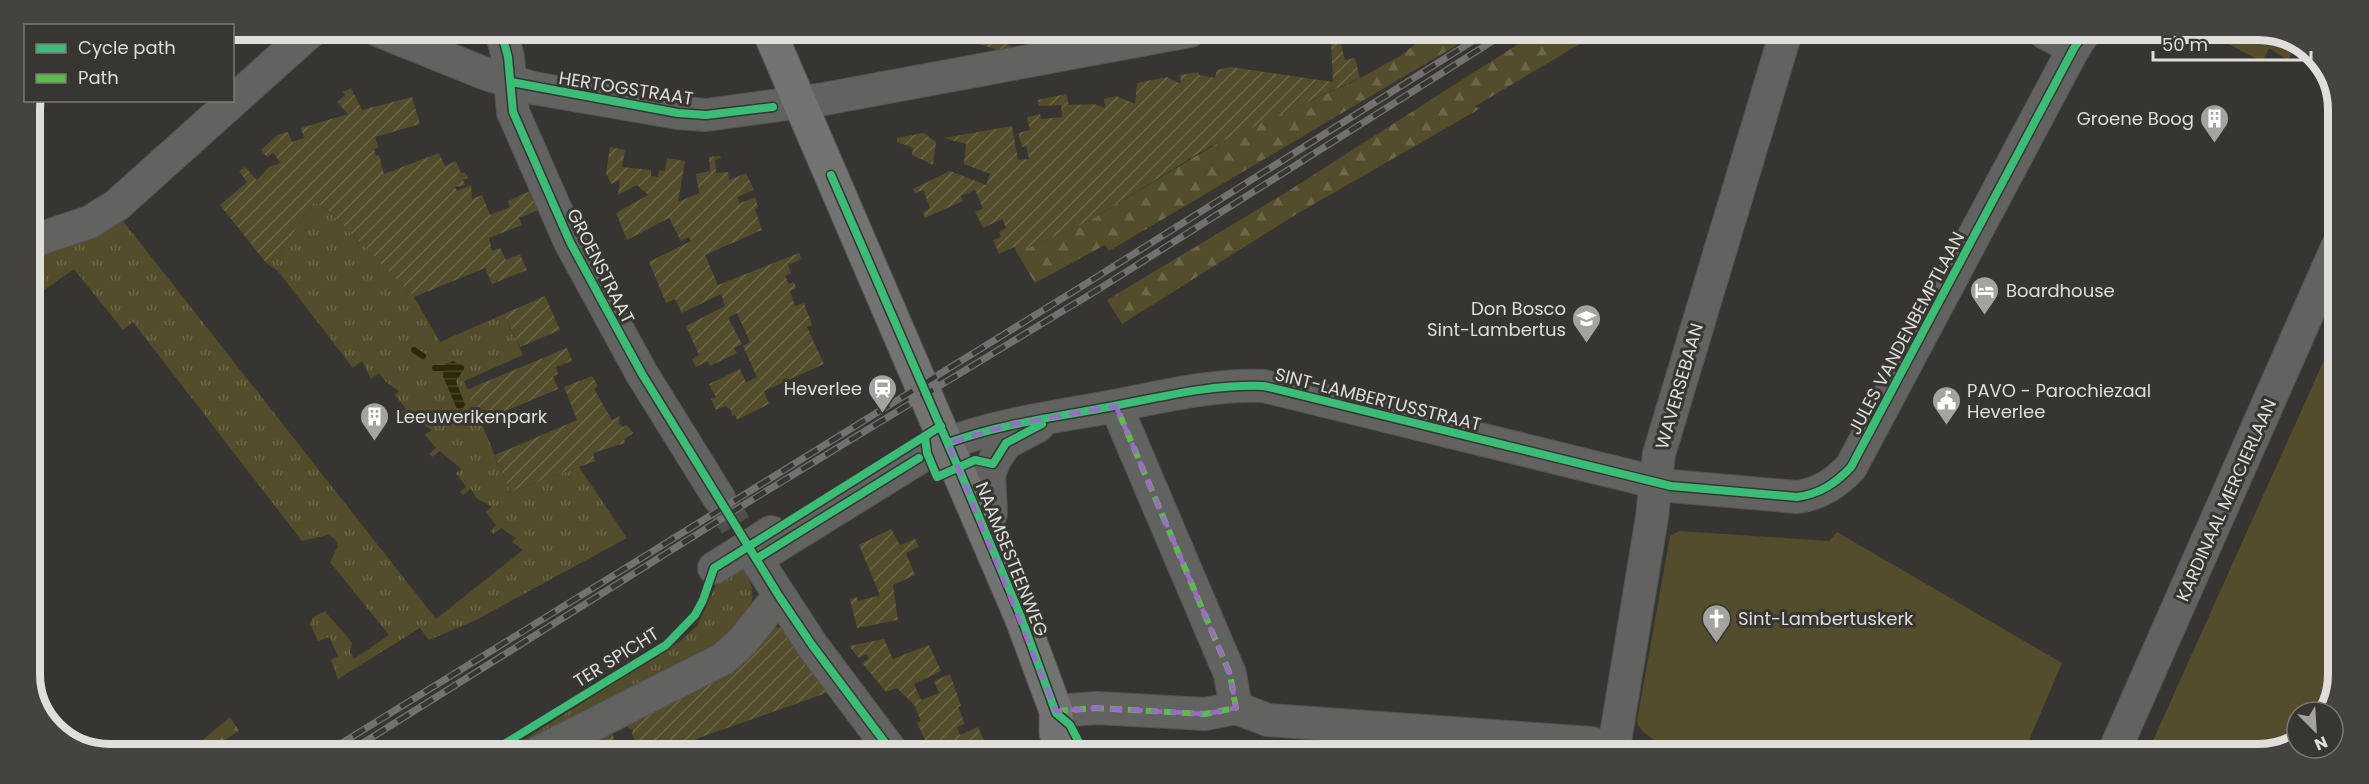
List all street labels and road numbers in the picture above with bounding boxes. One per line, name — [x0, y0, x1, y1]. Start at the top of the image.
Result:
street label: HERTOGSTRAAT — [557, 65, 695, 111]
street label: GROENSTRAAT — [561, 204, 641, 328]
street label: JULES VANDENBEMPTLAAN — [1842, 227, 1970, 439]
street label: WAVERSEBAAN — [1649, 320, 1709, 452]
street label: SINT-LAMBERTUSSTRAAT — [1272, 361, 1484, 437]
street label: KARDINAAL MERCIERLAAN — [2170, 395, 2282, 605]
street label: NAAMSESTEENWEG — [970, 478, 1054, 640]
street label: TER SPICHT — [569, 621, 664, 693]

